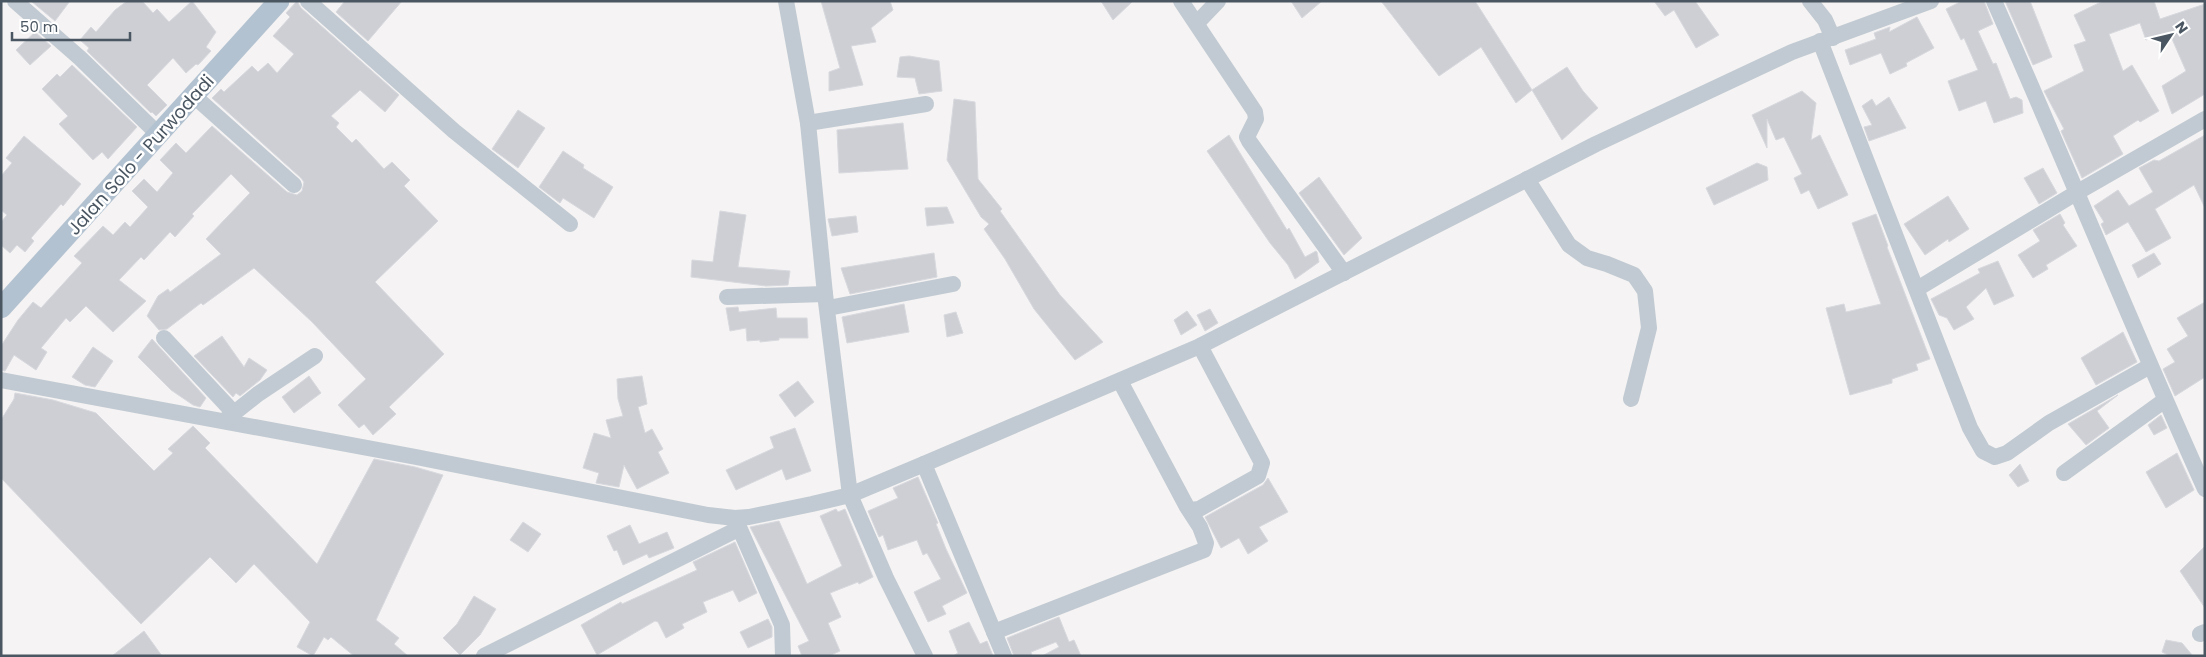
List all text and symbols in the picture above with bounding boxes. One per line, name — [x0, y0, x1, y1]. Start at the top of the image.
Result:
scale bar — [12, 10, 130, 42]
north arrow — [2146, 10, 2196, 60]
text: 50 m — [20, 16, 58, 37]
text: N — [2170, 17, 2193, 38]
street label: Jalan Solo - Purwodadi — [62, 69, 220, 240]

